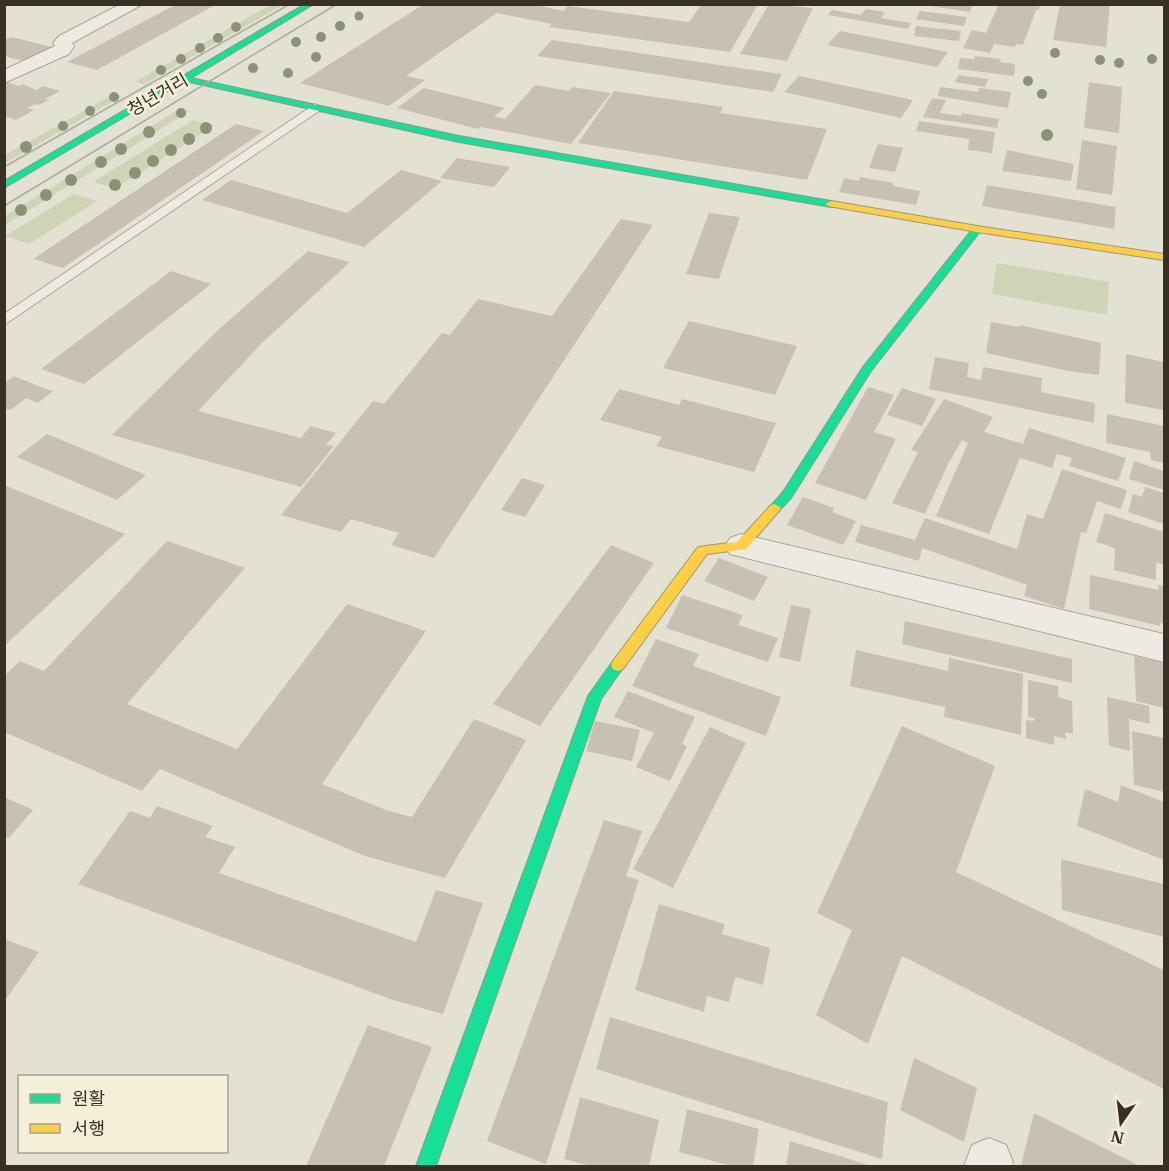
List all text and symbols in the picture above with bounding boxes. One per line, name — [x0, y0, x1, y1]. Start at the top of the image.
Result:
street label: 청년거리 — [123, 68, 192, 121]
legend — [18, 1075, 228, 1153]
text: 원활 — [72, 1087, 105, 1110]
north arrow — [1091, 1093, 1151, 1153]
text: 서행 — [72, 1117, 105, 1140]
text: N — [1109, 1126, 1126, 1149]

